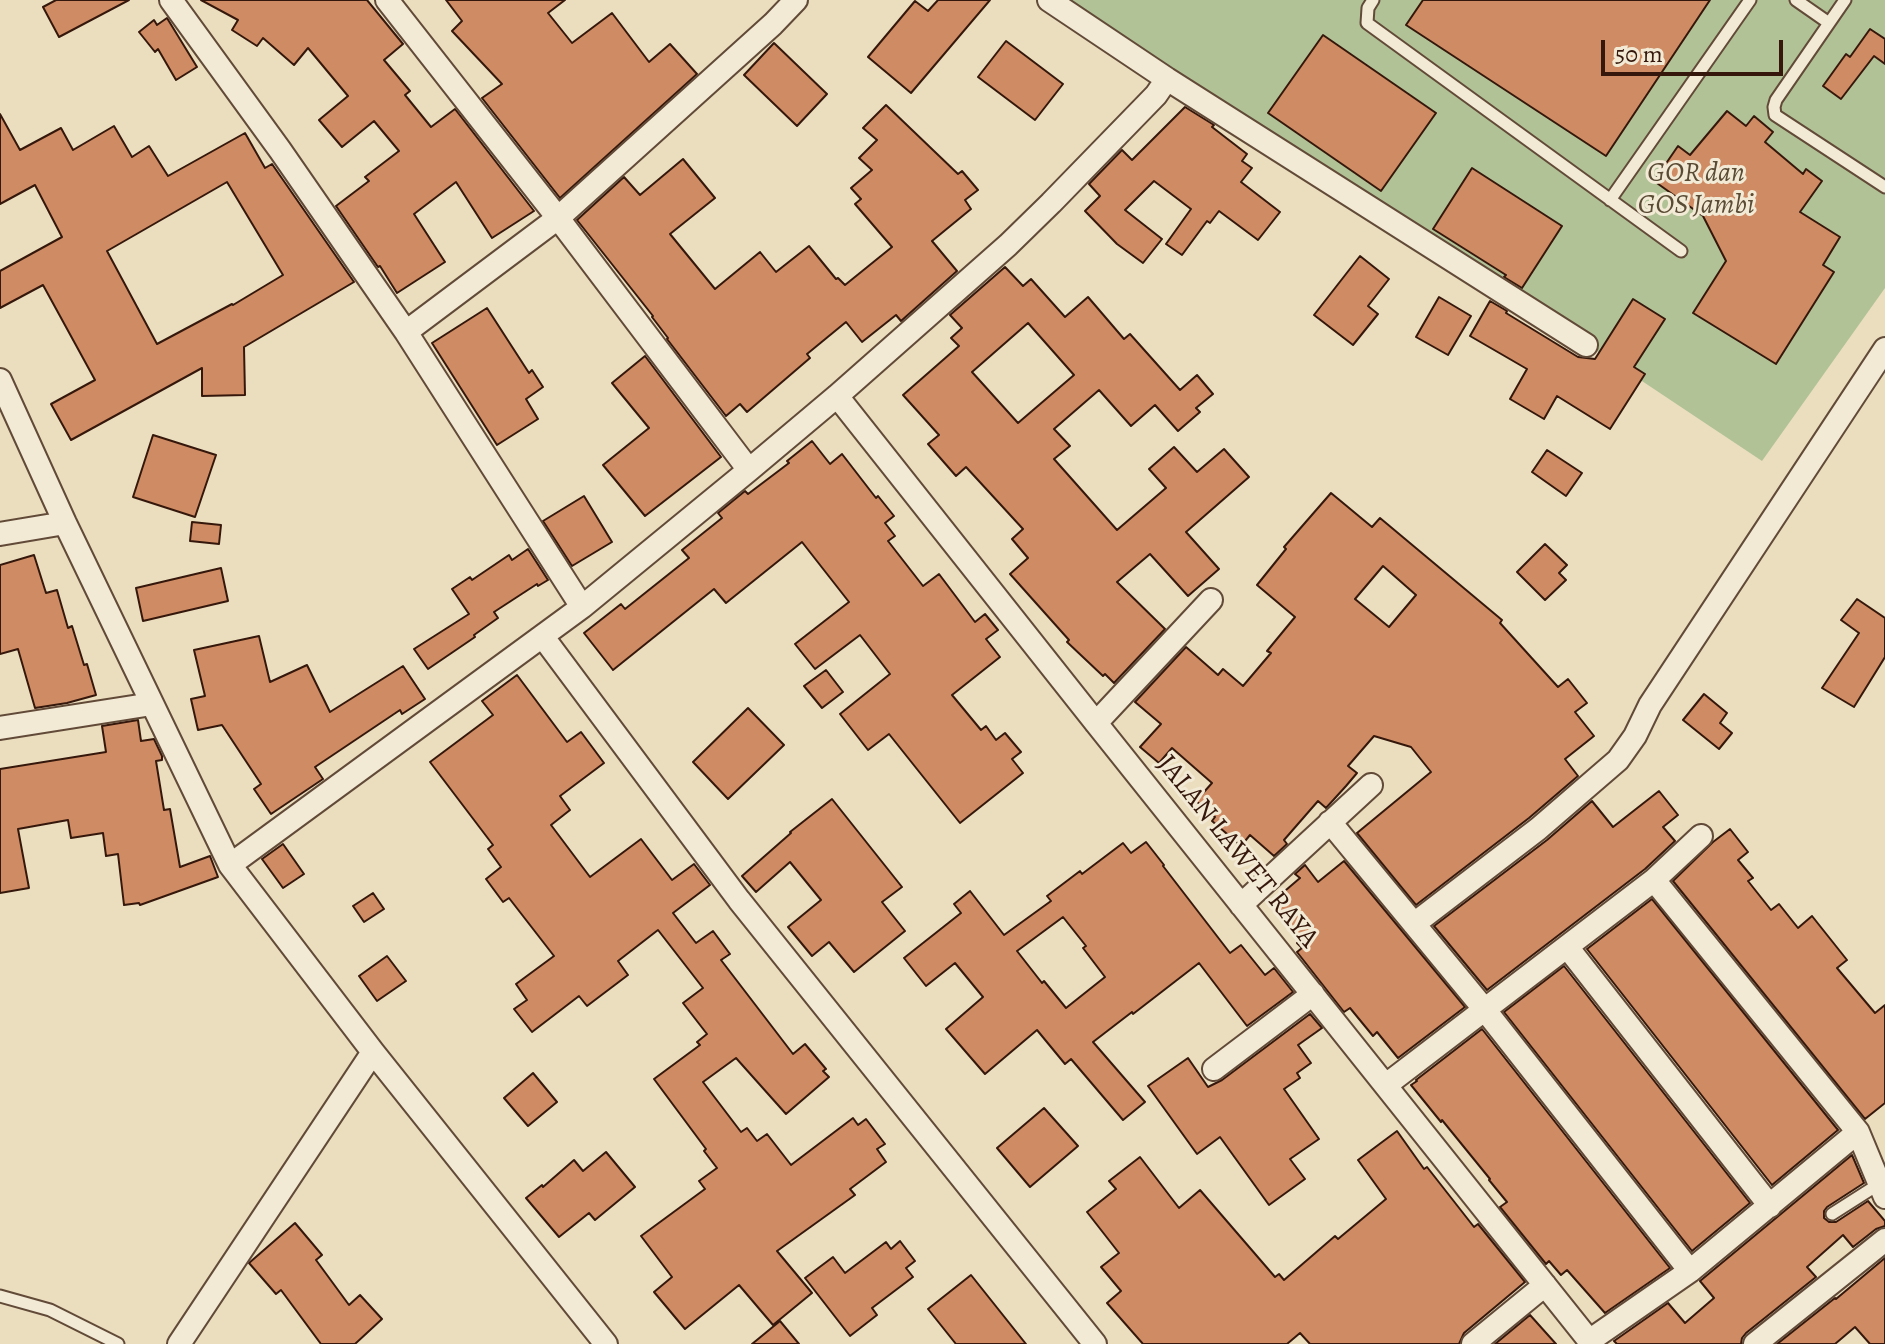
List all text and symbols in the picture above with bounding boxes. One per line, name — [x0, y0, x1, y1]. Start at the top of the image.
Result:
scale bar — [1605, 24, 1787, 74]
text: 50 m — [1615, 38, 1663, 70]
park label: GOR dan GOS Jambi — [1638, 157, 1754, 223]
street label: JALAN LAWET RAYA — [1149, 749, 1325, 955]

